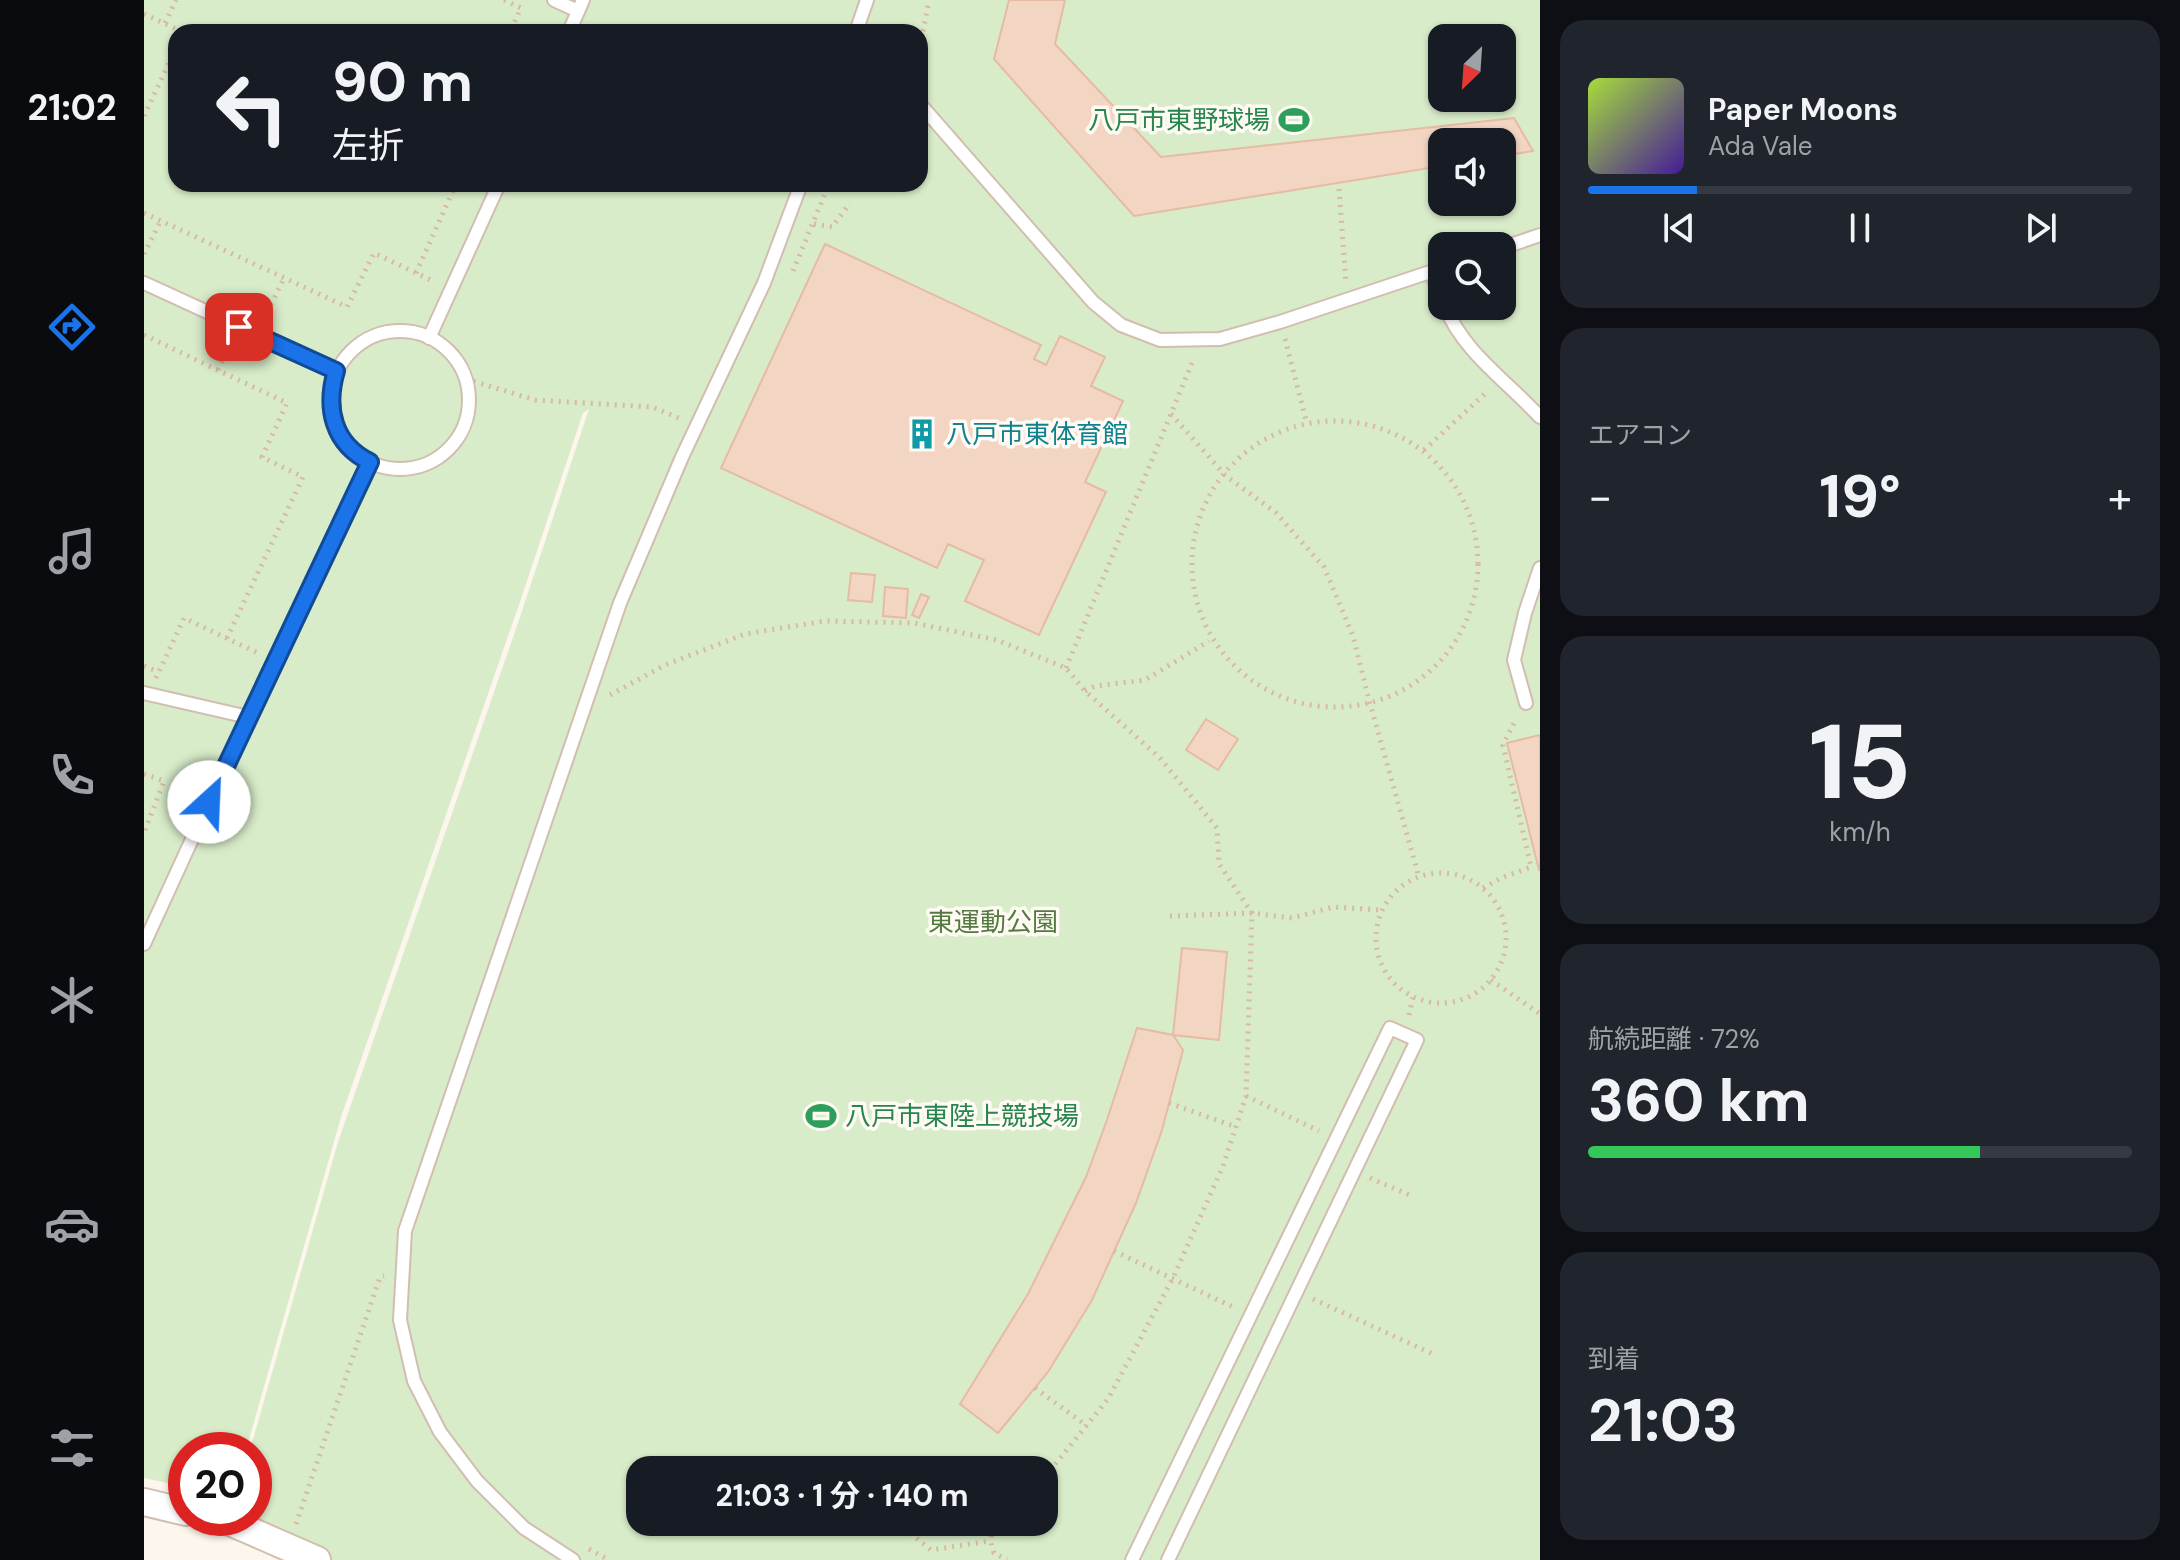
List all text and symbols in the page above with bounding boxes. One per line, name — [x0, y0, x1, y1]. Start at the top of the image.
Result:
north arrow — [1428, 24, 1516, 112]
map controls — [1428, 24, 1516, 320]
text: 90 m — [332, 45, 473, 118]
icon: left — [200, 56, 304, 160]
text: 21:02 — [28, 84, 117, 131]
text: Paper Moons — [1708, 90, 1898, 129]
place label: 八戸市東野球場 — [1088, 103, 1270, 137]
sports icon: 八戸市東野球場 — [1277, 103, 1311, 137]
text: 左折 — [332, 122, 404, 169]
button: sound — [1428, 128, 1516, 216]
text: Ada Vale — [1708, 129, 1813, 163]
icon: previous — [1657, 206, 1701, 250]
icon: pause — [1838, 206, 1882, 250]
icon: next — [2019, 206, 2063, 250]
button: search — [1428, 232, 1516, 320]
pin — [205, 293, 273, 361]
icon: directions — [44, 299, 100, 355]
icon: arrive — [217, 305, 261, 349]
building icon: 八戸市東体育館 — [905, 417, 939, 451]
place label: 八戸市東体育館 — [946, 417, 1128, 451]
text: エアコン — [1588, 418, 1692, 452]
text: 19° — [1819, 457, 1901, 536]
text: − — [1588, 468, 1612, 526]
text: + — [2108, 468, 2132, 526]
icon: music — [44, 523, 100, 579]
text: 15 — [1809, 695, 1911, 830]
icon: phone — [44, 747, 100, 803]
position arrow — [167, 760, 251, 844]
text: km/h — [1829, 815, 1891, 849]
park label: 東運動公園 — [928, 905, 1058, 939]
icon: climate — [44, 972, 100, 1028]
text: 航続距離 · 72% — [1588, 1022, 1760, 1056]
text: 360 km — [1588, 1061, 1810, 1140]
sports icon: 八戸市東陸上競技場 — [804, 1099, 838, 1133]
place label: 八戸市東陸上競技場 — [845, 1099, 1079, 1133]
icon: car — [44, 1196, 100, 1252]
text: 到着 — [1588, 1342, 1640, 1376]
text: 21:03 — [1588, 1381, 1738, 1460]
icon: filters — [44, 1420, 100, 1476]
speed limit sign: 20 — [168, 1432, 272, 1536]
text: 21:03 · 1 分 · 140 m — [715, 1476, 969, 1515]

